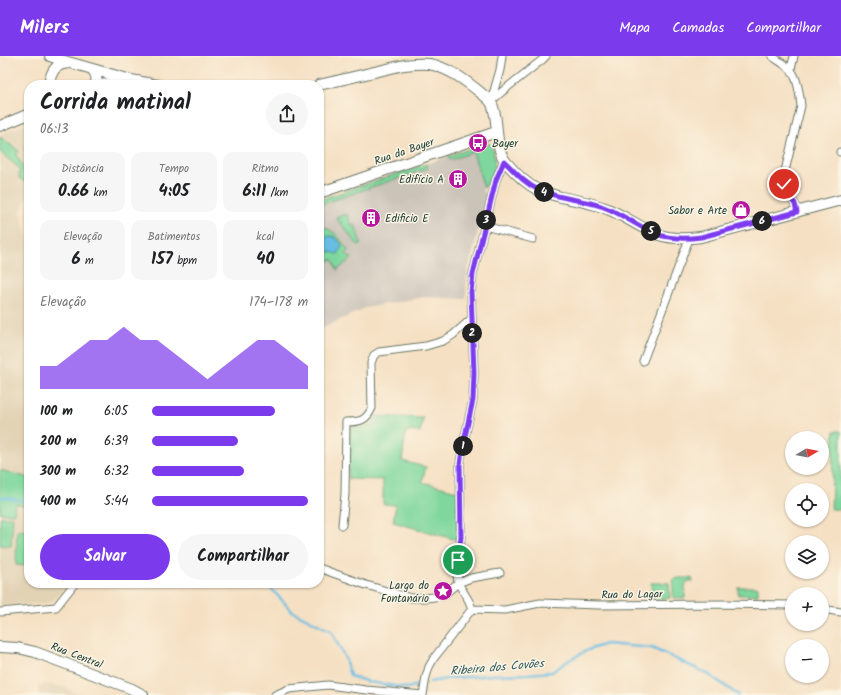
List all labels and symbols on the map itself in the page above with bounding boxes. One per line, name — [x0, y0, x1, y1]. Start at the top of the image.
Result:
bus stop icon: Bayer — [467, 132, 489, 154]
street label: Rua da Bayer — [372, 133, 438, 171]
place label: Bayer — [492, 135, 519, 153]
pin — [767, 167, 801, 201]
building icon: Edifício A — [447, 168, 469, 190]
place label: Edifício A — [399, 171, 444, 189]
pin: 4 — [534, 182, 554, 202]
shop icon: Sabor e Arte — [730, 199, 752, 221]
place label: Sabor e Arte — [668, 202, 727, 220]
building icon: Edificio E — [360, 207, 382, 229]
place label: Edificio E — [385, 210, 429, 228]
pin: 3 — [476, 210, 496, 230]
pin: 6 — [752, 211, 772, 231]
pin: 5 — [641, 221, 661, 241]
pin: 2 — [462, 323, 482, 343]
north arrow — [785, 431, 829, 475]
pin: 1 — [453, 436, 473, 456]
pin — [441, 543, 475, 577]
place label: Largo do Fontanário — [381, 577, 429, 608]
place icon: Largo do Fontanário — [432, 580, 454, 602]
street label: Rua do Lagar — [601, 585, 664, 605]
street label: Rua Central — [48, 638, 106, 674]
water label: Ribeira dos Covões — [449, 654, 546, 681]

